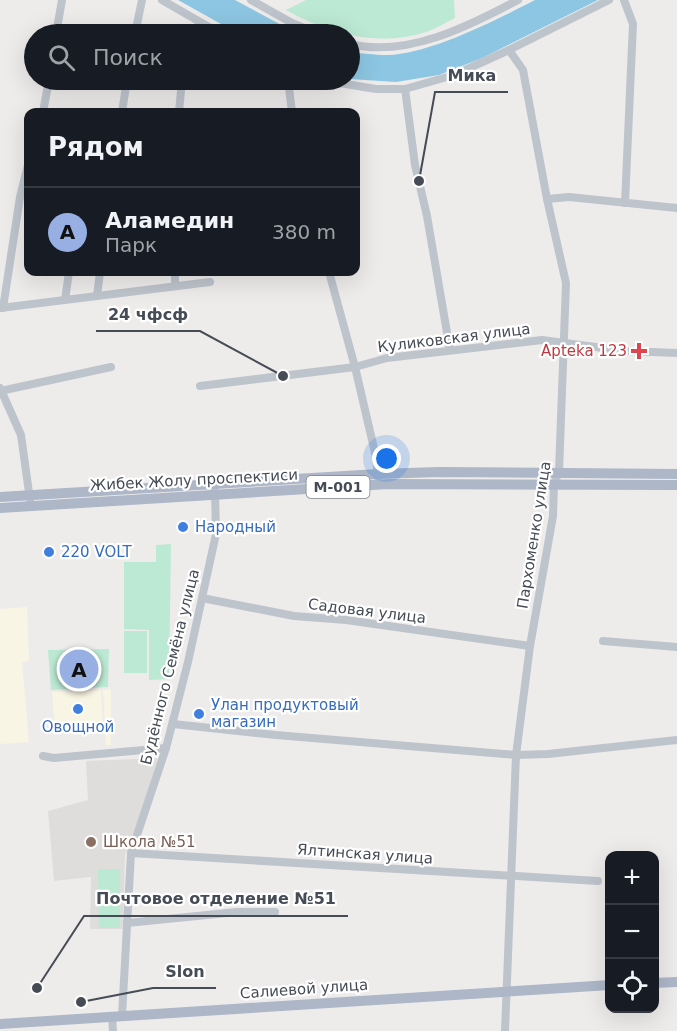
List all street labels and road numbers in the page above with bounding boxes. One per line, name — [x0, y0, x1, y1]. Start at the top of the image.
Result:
street label: Куликовская улица — [377, 320, 531, 356]
street label: Пархоменко улица — [513, 460, 555, 610]
street label: Жибек Жолу проспектиси — [90, 466, 298, 494]
road number: М-001 — [306, 476, 370, 498]
street label: Будённого Семёна улица — [137, 567, 203, 767]
street label: Садовая улица — [307, 595, 427, 627]
street label: Ялтинская улица — [296, 840, 434, 868]
street label: Салиевой улица — [239, 976, 369, 1002]

